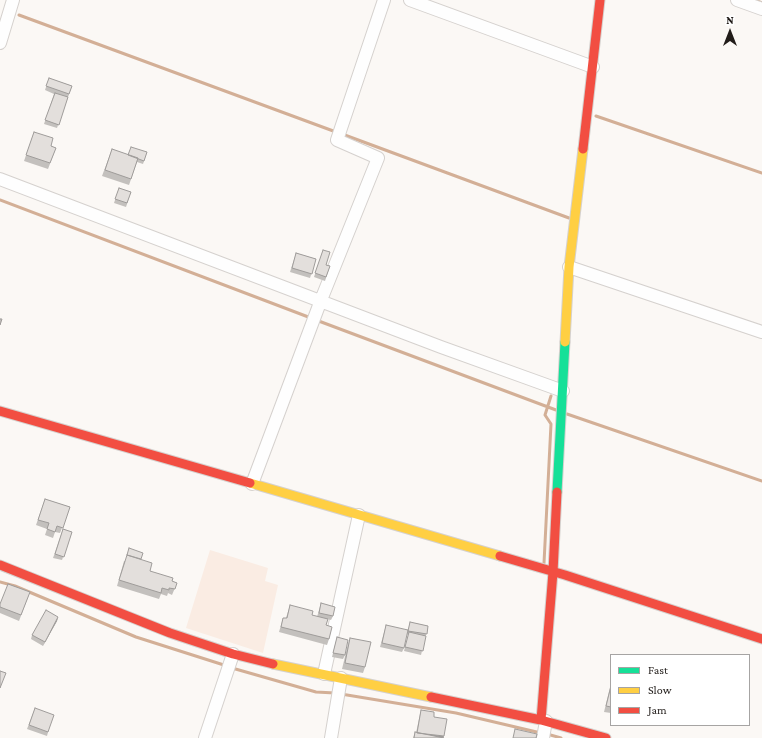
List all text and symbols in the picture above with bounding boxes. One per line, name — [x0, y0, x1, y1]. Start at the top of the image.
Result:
north arrow — [710, 12, 750, 52]
text: N — [726, 14, 734, 26]
legend — [610, 654, 750, 726]
text: Fast — [648, 663, 668, 677]
text: Slow — [648, 683, 672, 697]
text: Jam — [648, 703, 667, 717]

